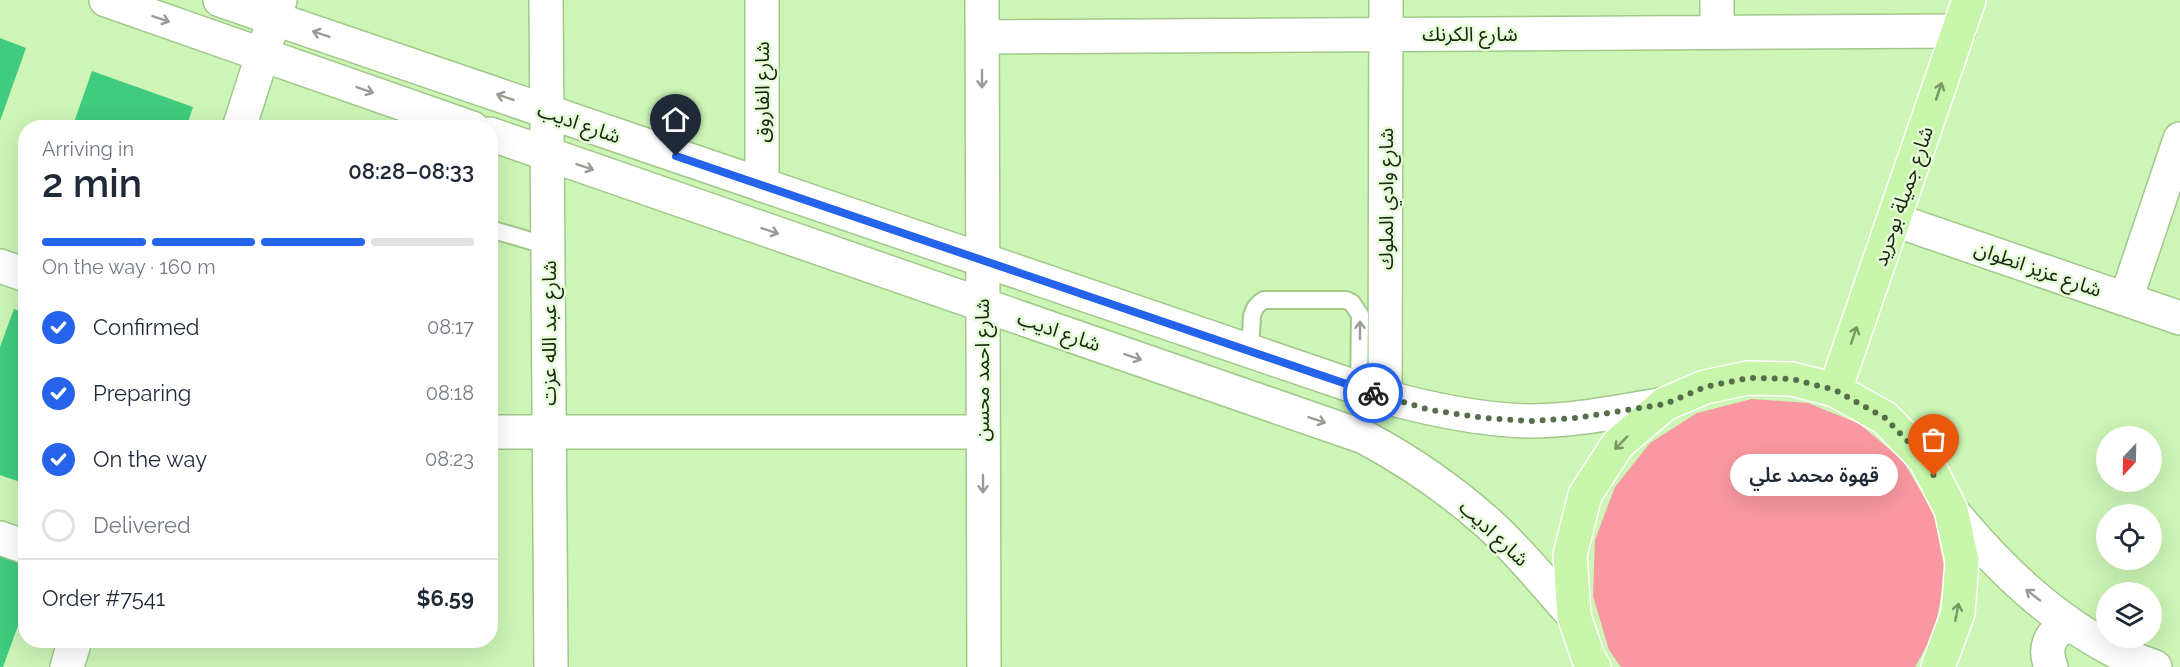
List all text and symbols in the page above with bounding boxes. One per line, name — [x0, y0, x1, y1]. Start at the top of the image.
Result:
one-way arrow — [151, 15, 170, 26]
street label: شارع الكرنك — [1422, 22, 1518, 49]
one-way arrow — [312, 28, 331, 39]
street label: شارع الفاروق — [750, 41, 777, 143]
one-way arrow — [976, 69, 988, 89]
one-way arrow — [1934, 82, 1945, 101]
one-way arrow — [355, 86, 374, 97]
one-way arrow — [496, 91, 515, 102]
pin — [650, 94, 701, 156]
street label: شارع اديب — [533, 98, 624, 151]
icon: home — [659, 103, 692, 136]
street label: شارع جميلة بوحريد — [1868, 123, 1941, 270]
street label: شارع وادي الملوك — [1374, 128, 1402, 270]
text: Arriving in — [42, 137, 134, 161]
text: 08:28–08:33 — [348, 158, 474, 184]
text: 2 min — [42, 160, 142, 206]
one-way arrow — [576, 162, 594, 173]
one-way arrow — [760, 226, 779, 237]
street label: شارع عزيز انطوان — [1970, 236, 2105, 305]
text: On the way · 160 m — [42, 255, 216, 279]
street label: شارع عبد الله عزت — [537, 260, 564, 406]
street label: شارع احمد محسن — [970, 299, 997, 441]
street label: شارع اديب — [1013, 306, 1104, 359]
icon: check — [42, 311, 75, 344]
text: Confirmed — [93, 314, 200, 340]
text: 08:17 — [427, 315, 474, 339]
one-way arrow — [1354, 321, 1366, 341]
one-way arrow — [1850, 326, 1861, 345]
one-way arrow — [1123, 352, 1141, 363]
courier — [1343, 363, 1403, 423]
icon: check — [42, 377, 75, 410]
icon: bike — [1357, 377, 1390, 410]
text: Preparing — [93, 380, 191, 406]
text: 08:18 — [426, 381, 474, 405]
pin — [1908, 414, 1959, 476]
one-way arrow — [1307, 416, 1326, 427]
icon: bag — [1917, 423, 1950, 456]
north arrow — [2096, 426, 2162, 492]
map controls — [2096, 426, 2162, 648]
one-way arrow — [1613, 435, 1628, 450]
icon: check — [42, 443, 75, 476]
text: On the way — [93, 446, 207, 472]
text: 08:23 — [425, 447, 474, 471]
callout: قهوة محمد علي — [1730, 455, 1898, 497]
text: قهوة محمد علي — [1749, 463, 1879, 487]
one-way arrow — [977, 474, 989, 494]
street label: شارع اديب — [1452, 495, 1534, 573]
button: locate — [2096, 504, 2162, 570]
text: Delivered — [93, 512, 191, 538]
button: layers — [2096, 582, 2162, 648]
text: Order #7541 — [42, 585, 165, 611]
text: $6.59 — [417, 585, 474, 611]
one-way arrow — [2025, 589, 2041, 602]
one-way arrow — [1952, 603, 1963, 622]

